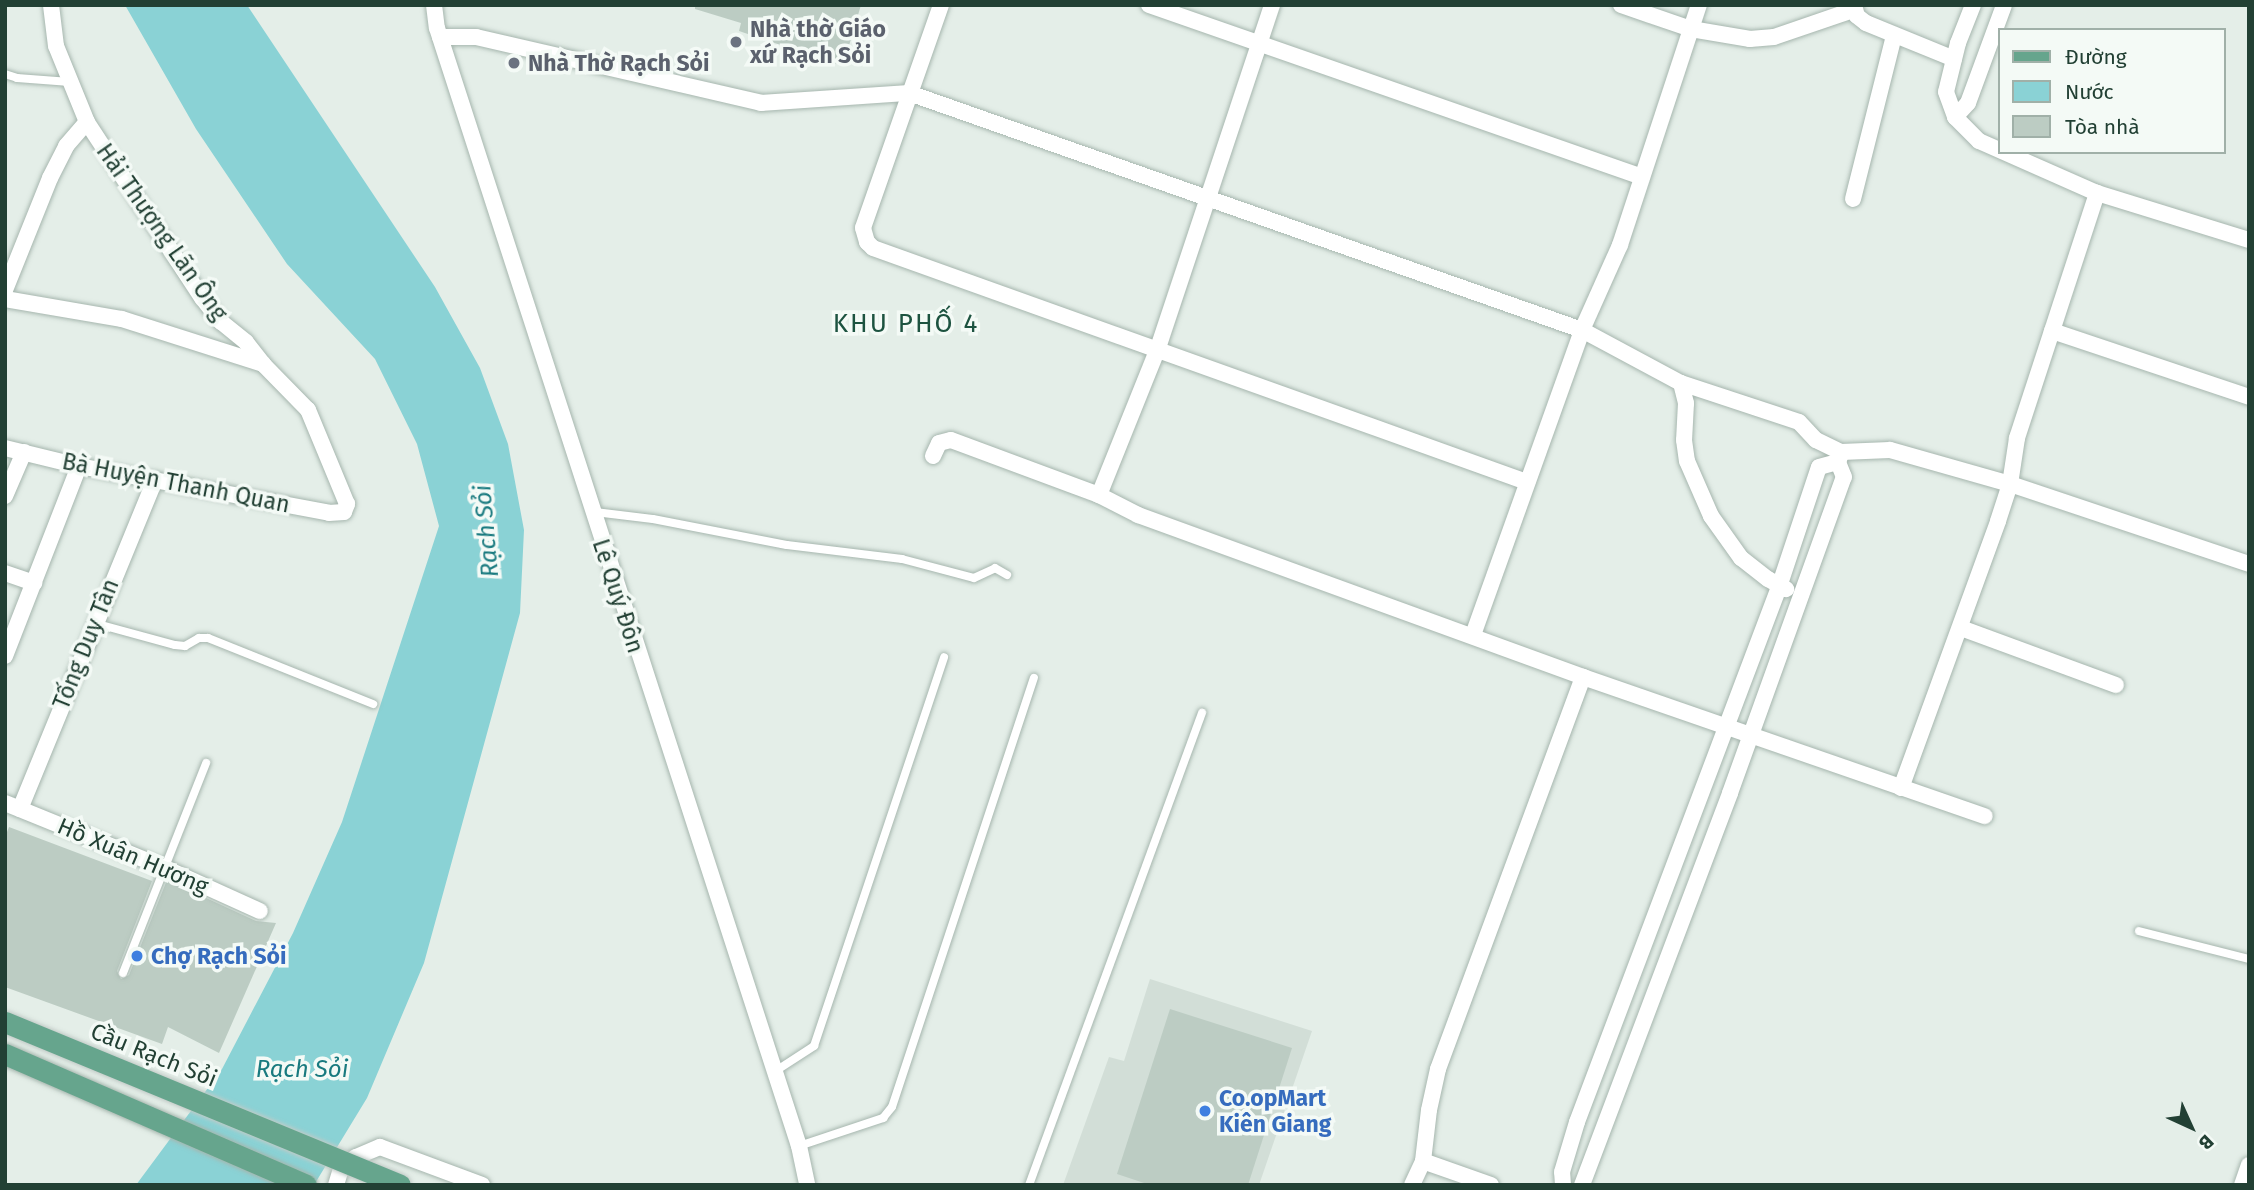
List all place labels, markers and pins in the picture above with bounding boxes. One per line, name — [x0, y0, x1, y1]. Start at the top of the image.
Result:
place label: Nhà thờ Giáo xứ Rạch Sỏi — [750, 15, 886, 69]
marker: Nhà thờ Giáo xứ Rạch Sỏi — [728, 34, 744, 50]
place label: Nhà Thờ Rạch Sỏi — [528, 49, 709, 77]
marker: Nhà Thờ Rạch Sỏi — [506, 55, 522, 71]
place label: Chợ Rạch Sỏi — [151, 942, 286, 970]
marker: Chợ Rạch Sỏi — [129, 948, 145, 964]
place label: Co.opMart Kiên Giang — [1219, 1084, 1331, 1138]
marker: Co.opMart Kiên Giang — [1197, 1103, 1213, 1119]

